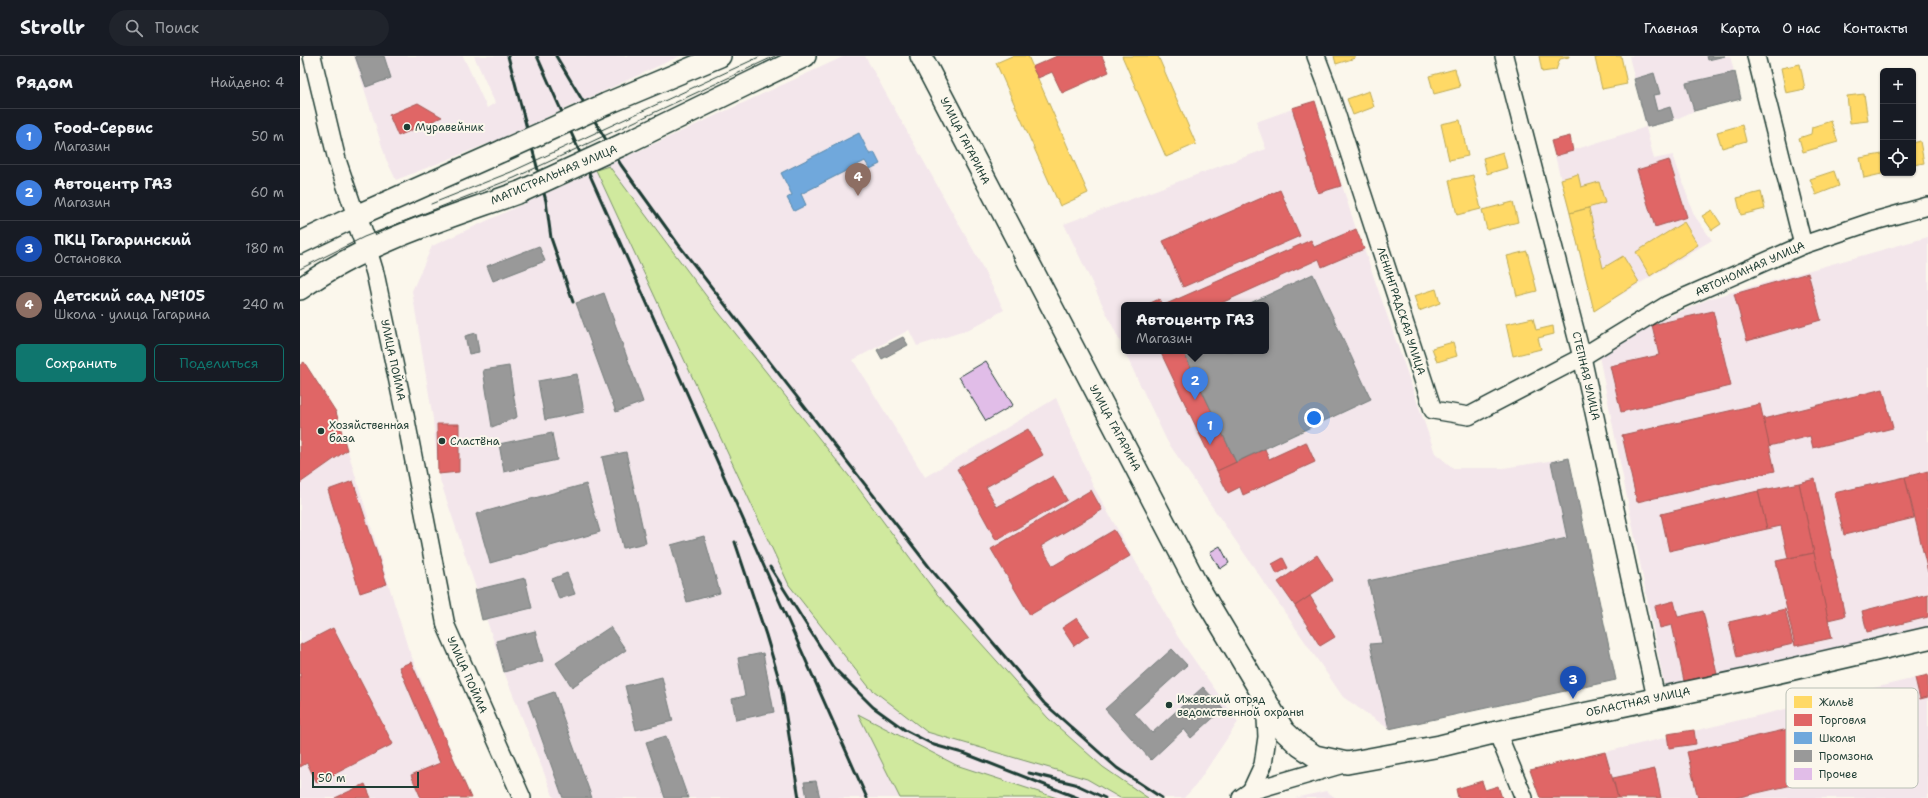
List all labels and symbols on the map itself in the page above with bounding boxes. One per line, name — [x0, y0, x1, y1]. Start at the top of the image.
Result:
street label: УЛИЦА ГАГАРИНА — [937, 95, 993, 187]
place label: Муравейник — [415, 120, 484, 135]
marker: Муравейник — [402, 122, 412, 132]
street label: МАГИСТРАЛЬНАЯ УЛИЦА — [488, 141, 620, 209]
pin: 4 — [845, 163, 871, 196]
street label: АВТОНОМНАЯ УЛИЦА — [1693, 238, 1807, 300]
street label: ЛЕНИНГРАДСКАЯ УЛИЦА — [1373, 245, 1429, 377]
street label: УЛИЦА ПОЙМА — [377, 318, 410, 402]
street label: СТЕПНАЯ УЛИЦА — [1568, 330, 1604, 422]
pin: 2 — [1182, 367, 1208, 400]
street label: УЛИЦА ГАГАРИНА — [1086, 382, 1144, 474]
your location — [1304, 408, 1324, 428]
pin: 1 — [1197, 412, 1223, 445]
place label: Хозяйственная база — [329, 418, 409, 446]
marker: Хозяйственная база — [316, 426, 326, 436]
place label: Сластёна — [450, 434, 500, 449]
marker: Сластёна — [437, 436, 447, 446]
street label: УЛИЦА ПОЙМА — [443, 634, 492, 716]
pin: 3 — [1560, 666, 1586, 699]
street label: ОБЛАСТНАЯ УЛИЦА — [1584, 684, 1692, 720]
legend — [1786, 688, 1918, 788]
place label: Ижевский отряд ведомственной охраны — [1177, 692, 1304, 720]
text: Жильё — [1819, 695, 1854, 710]
marker: Ижевский отряд ведомственной охраны — [1164, 700, 1174, 710]
text: Торговля — [1819, 713, 1866, 728]
text: Школы — [1819, 731, 1856, 746]
text: Промзона — [1819, 749, 1873, 764]
text: Прочее — [1819, 767, 1857, 782]
scale bar — [312, 770, 419, 789]

